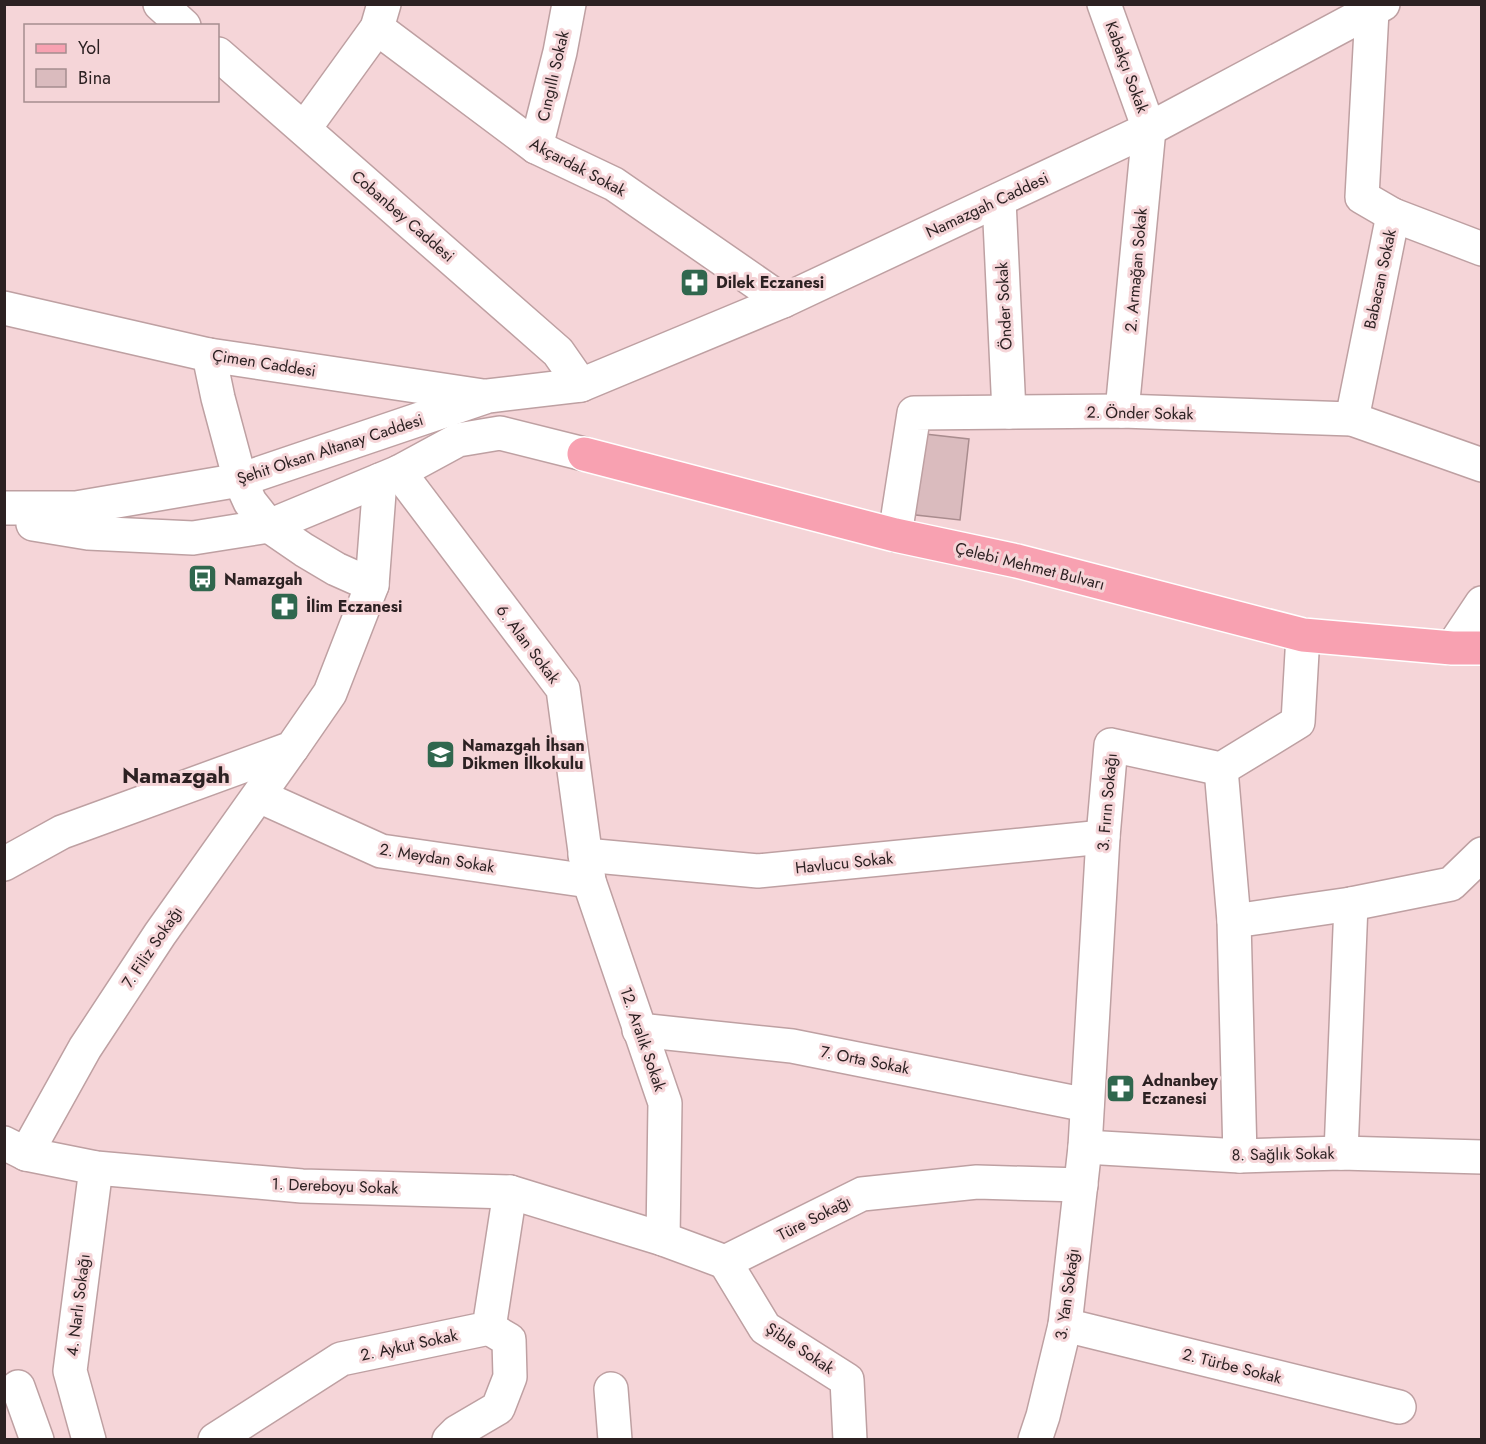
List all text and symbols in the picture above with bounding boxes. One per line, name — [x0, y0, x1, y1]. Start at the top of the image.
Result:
street label: Kabakçı Sokak — [1100, 18, 1155, 117]
legend — [24, 24, 219, 102]
street label: Cıngıllı Sokak — [531, 27, 575, 124]
text: Yol — [78, 35, 100, 61]
text: Bina — [78, 65, 111, 91]
street label: Akçardak Sokak — [526, 132, 631, 203]
street label: Cobanbey Caddesi — [347, 165, 459, 267]
street label: Namazgah Caddesi — [922, 166, 1052, 244]
street label: 2. Armağan Sokak — [1119, 206, 1153, 333]
street label: Babacan Sokak — [1358, 226, 1402, 331]
street label: Önder Sokak — [990, 261, 1018, 351]
pharmacy icon: Dilek Eczanesi — [679, 266, 711, 298]
place label: Dilek Eczanesi — [716, 271, 824, 294]
street label: Çimen Caddesi — [210, 343, 318, 383]
street label: 2. Önder Sokak — [1086, 401, 1194, 425]
street label: Şehit Oksan Altanay Caddesi — [234, 408, 426, 490]
street label: Çelebi Mehmet Bulvarı — [953, 536, 1107, 596]
bus stop icon: Namazgah — [187, 563, 219, 595]
place label: Namazgah — [224, 568, 303, 591]
pharmacy icon: İlim Eczanesi — [269, 590, 301, 622]
place label: İlim Eczanesi — [306, 595, 402, 618]
street label: 6. Alan Sokak — [491, 600, 566, 689]
place label: Namazgah İhsan Dikmen İlkokulu — [462, 734, 585, 775]
school or university icon: Namazgah İhsan Dikmen İlkokulu — [425, 738, 457, 770]
street label: 3. Fırın Sokağı — [1091, 752, 1123, 852]
district label: Namazgah — [122, 759, 230, 791]
street label: 2. Meydan Sokak — [378, 838, 497, 879]
street label: Havlucu Sokak — [794, 846, 895, 880]
street label: 7. Filiz Sokağı — [116, 902, 188, 992]
street label: 12. Aralık Sokak — [614, 984, 672, 1095]
street label: 7. Orta Sokak — [819, 1040, 912, 1080]
place label: Adnanbey Eczanesi — [1141, 1069, 1218, 1110]
pharmacy icon: Adnanbey Eczanesi — [1105, 1073, 1137, 1105]
street label: 8. Sağlık Sokak — [1231, 1142, 1335, 1166]
street label: 1. Dereboyu Sokak — [271, 1172, 400, 1200]
street label: Türe Sokağı — [773, 1190, 855, 1246]
street label: 3. Yan Sokağı — [1049, 1247, 1085, 1341]
street label: 4. Narlı Sokağı — [60, 1253, 96, 1357]
street label: Şible Sokak — [761, 1317, 840, 1380]
street label: 2. Aykut Sokak — [358, 1323, 461, 1367]
street label: 2. Türbe Sokak — [1180, 1343, 1285, 1390]

